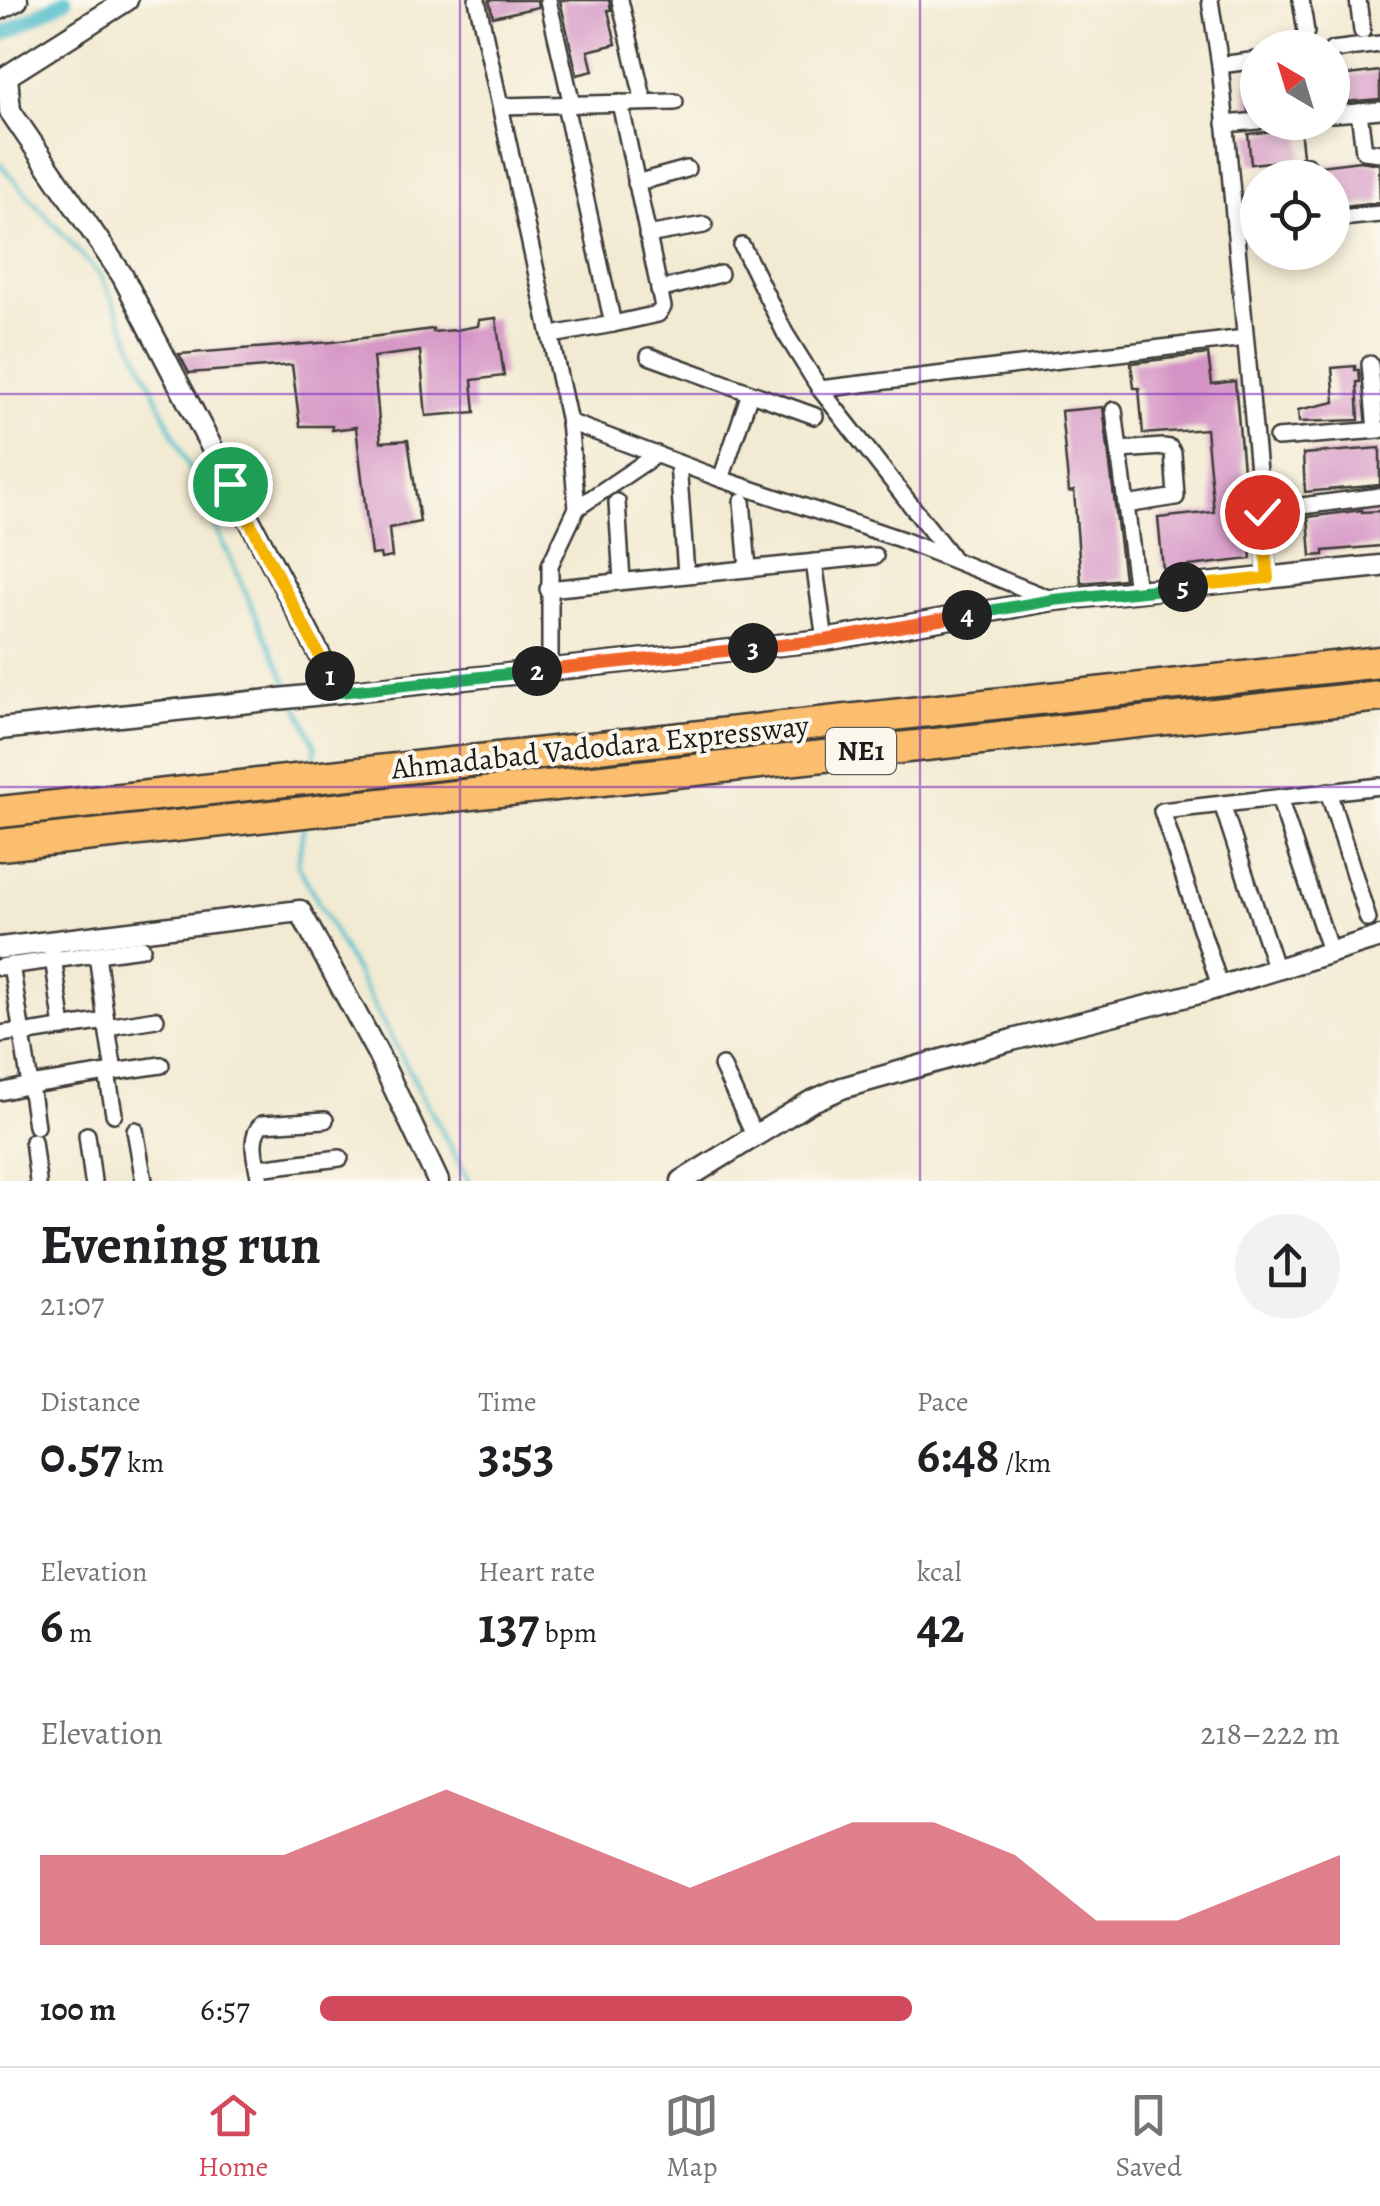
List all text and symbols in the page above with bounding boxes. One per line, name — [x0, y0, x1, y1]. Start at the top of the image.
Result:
north arrow — [1240, 30, 1350, 140]
map controls — [1240, 30, 1350, 270]
button: locate — [1240, 160, 1350, 270]
pin — [188, 442, 273, 527]
icon: arrive — [203, 457, 258, 512]
pin — [1220, 470, 1305, 555]
icon: check — [1235, 485, 1290, 540]
pin: 5 — [1158, 562, 1208, 612]
text: 5 — [1177, 568, 1189, 606]
pin: 4 — [942, 590, 992, 640]
text: 4 — [960, 596, 974, 634]
pin: 3 — [728, 623, 778, 673]
text: 3 — [747, 629, 759, 667]
pin: 2 — [512, 646, 562, 696]
pin: 1 — [305, 651, 355, 701]
text: 2 — [530, 652, 544, 690]
text: 1 — [325, 657, 335, 695]
street label: Ahmadabad Vadodara Expressway — [388, 705, 811, 789]
road number: NE1 — [826, 728, 896, 774]
text: Evening run — [40, 1207, 321, 1282]
button: share — [1235, 1214, 1340, 1319]
text: 21:07 — [40, 1282, 104, 1326]
text: Distance — [40, 1383, 140, 1421]
text: Time — [478, 1383, 537, 1421]
text: Pace — [917, 1383, 969, 1421]
text: 0.57 — [40, 1421, 122, 1489]
text: 3:53 — [478, 1421, 555, 1489]
text: 6:48 — [917, 1421, 999, 1489]
text: km — [122, 1444, 164, 1482]
text: /km — [999, 1444, 1051, 1482]
text: Elevation — [40, 1553, 147, 1591]
text: Heart rate — [478, 1553, 595, 1591]
text: kcal — [917, 1553, 962, 1591]
text: 6 — [40, 1591, 63, 1659]
text: 137 — [478, 1591, 539, 1659]
text: 42 — [917, 1591, 964, 1659]
text: m — [63, 1614, 92, 1652]
text: bpm — [539, 1614, 597, 1652]
text: Elevation — [40, 1711, 163, 1755]
text: 218–222 m — [1200, 1711, 1340, 1755]
text: 100 m — [40, 1987, 116, 2031]
text: 6:57 — [200, 1987, 250, 2031]
tab: Home — [198, 2088, 268, 2186]
tab: Map — [664, 2088, 719, 2186]
tab: Saved — [1116, 2088, 1182, 2186]

